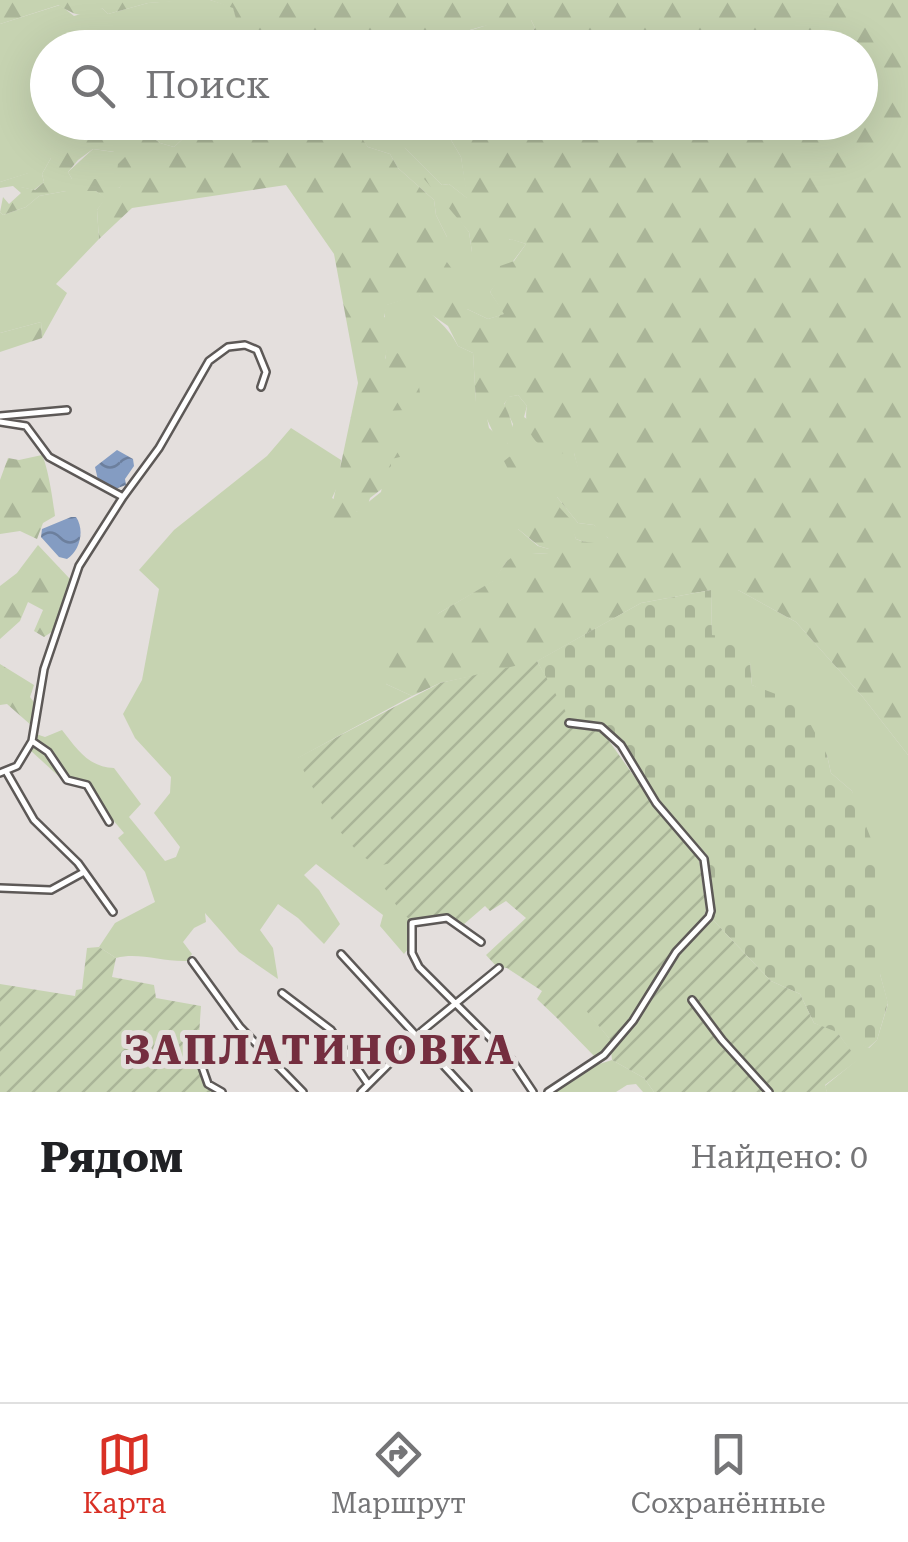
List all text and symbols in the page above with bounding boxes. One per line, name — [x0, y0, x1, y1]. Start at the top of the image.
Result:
search box — [30, 30, 878, 140]
icon: search — [65, 58, 120, 113]
text: Поиск — [145, 63, 270, 107]
district label: ЗАПЛАТИНОВКА — [124, 1027, 516, 1074]
text: Рядом — [40, 1133, 183, 1182]
text: Найдено: 0 — [690, 1138, 868, 1176]
tab: Карта — [82, 1427, 166, 1520]
tab: Маршрут — [331, 1427, 466, 1520]
tab: Сохранённые — [631, 1427, 826, 1520]

